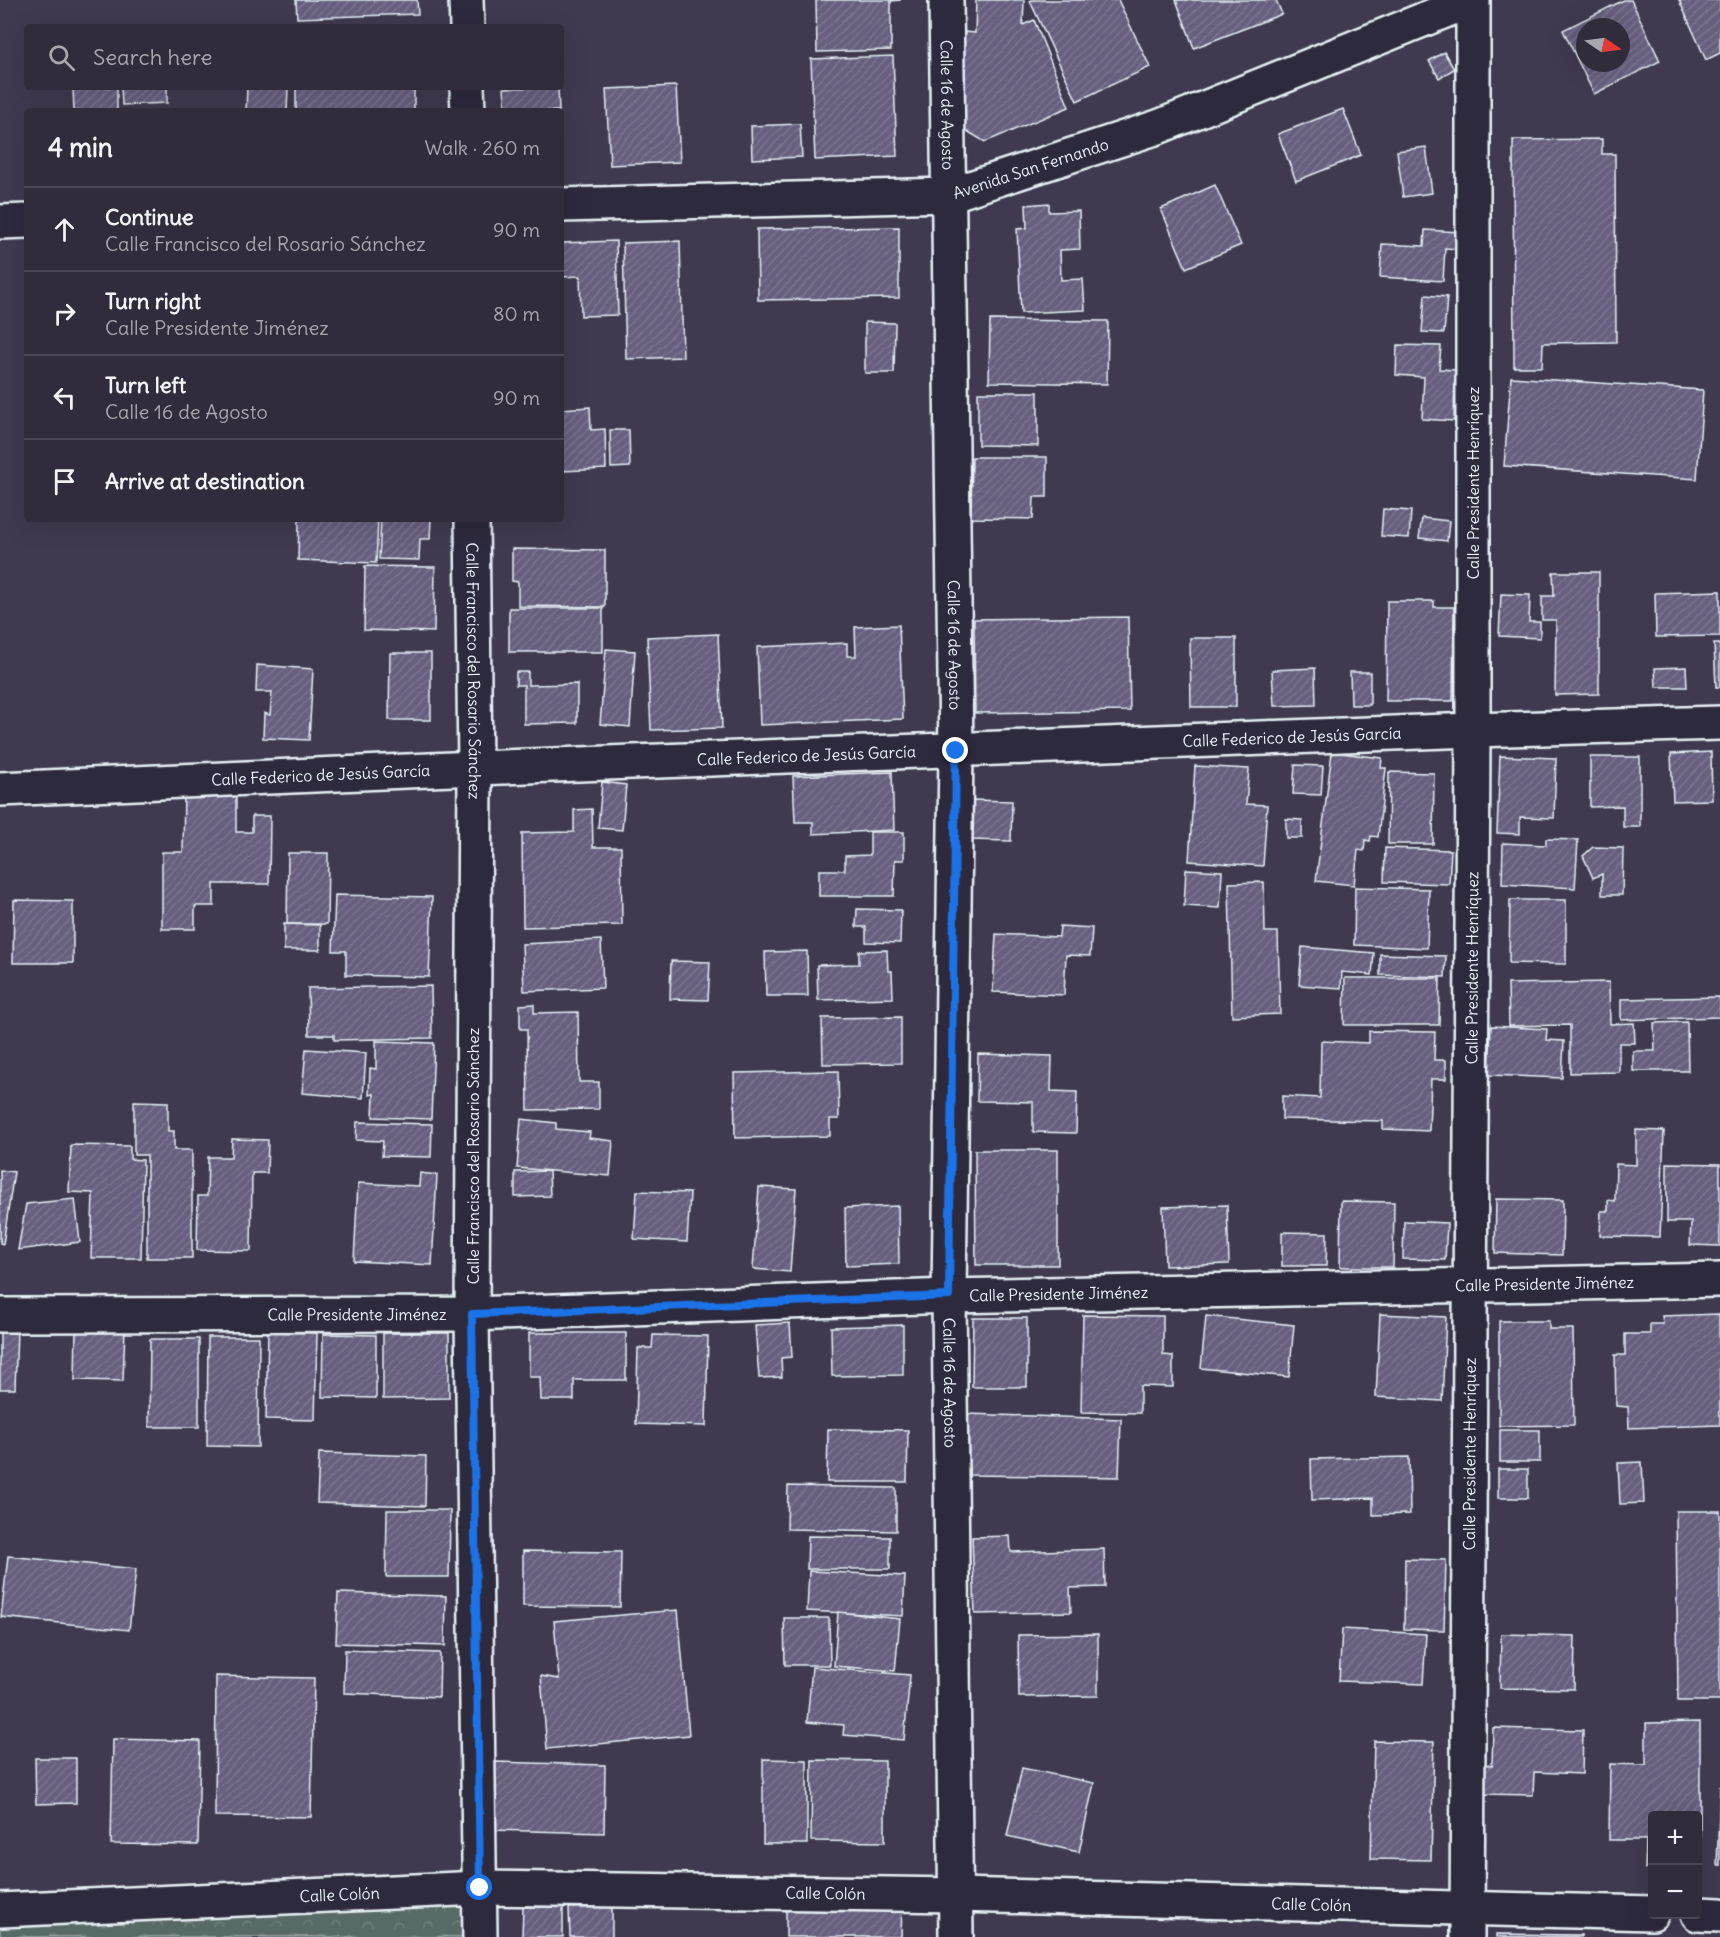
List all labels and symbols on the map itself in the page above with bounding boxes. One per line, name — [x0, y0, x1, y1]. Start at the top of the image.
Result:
north arrow — [1576, 18, 1630, 72]
street label: Calle 16 de Agosto — [937, 40, 958, 170]
street label: Avenida San Fernando — [950, 134, 1111, 203]
street label: Calle Presidente Henríquez — [1463, 386, 1483, 579]
street label: Calle Francisco del Rosario Sánchez — [462, 542, 485, 800]
street label: Calle 16 de Agosto — [944, 580, 965, 710]
street label: Calle Federico de Jesús García — [1182, 723, 1402, 751]
route end — [942, 737, 968, 763]
street label: Calle Federico de Jesús García — [696, 741, 916, 770]
street label: Calle Federico de Jesús García — [211, 760, 431, 790]
street label: Calle Presidente Henríquez — [1461, 871, 1482, 1065]
street label: Calle Francisco del Rosario Sánchez — [463, 1027, 483, 1284]
street label: Calle Presidente Jiménez — [1455, 1272, 1635, 1295]
street label: Calle Presidente Jiménez — [969, 1282, 1149, 1306]
street label: Calle Presidente Jiménez — [267, 1304, 447, 1324]
street label: Calle 16 de Agosto — [939, 1318, 961, 1448]
street label: Calle Presidente Henríquez — [1459, 1357, 1480, 1551]
route start — [466, 1874, 492, 1900]
street label: Calle Colón — [785, 1882, 866, 1904]
street label: Calle Colón — [299, 1883, 380, 1906]
street label: Calle Colón — [1271, 1893, 1352, 1915]

